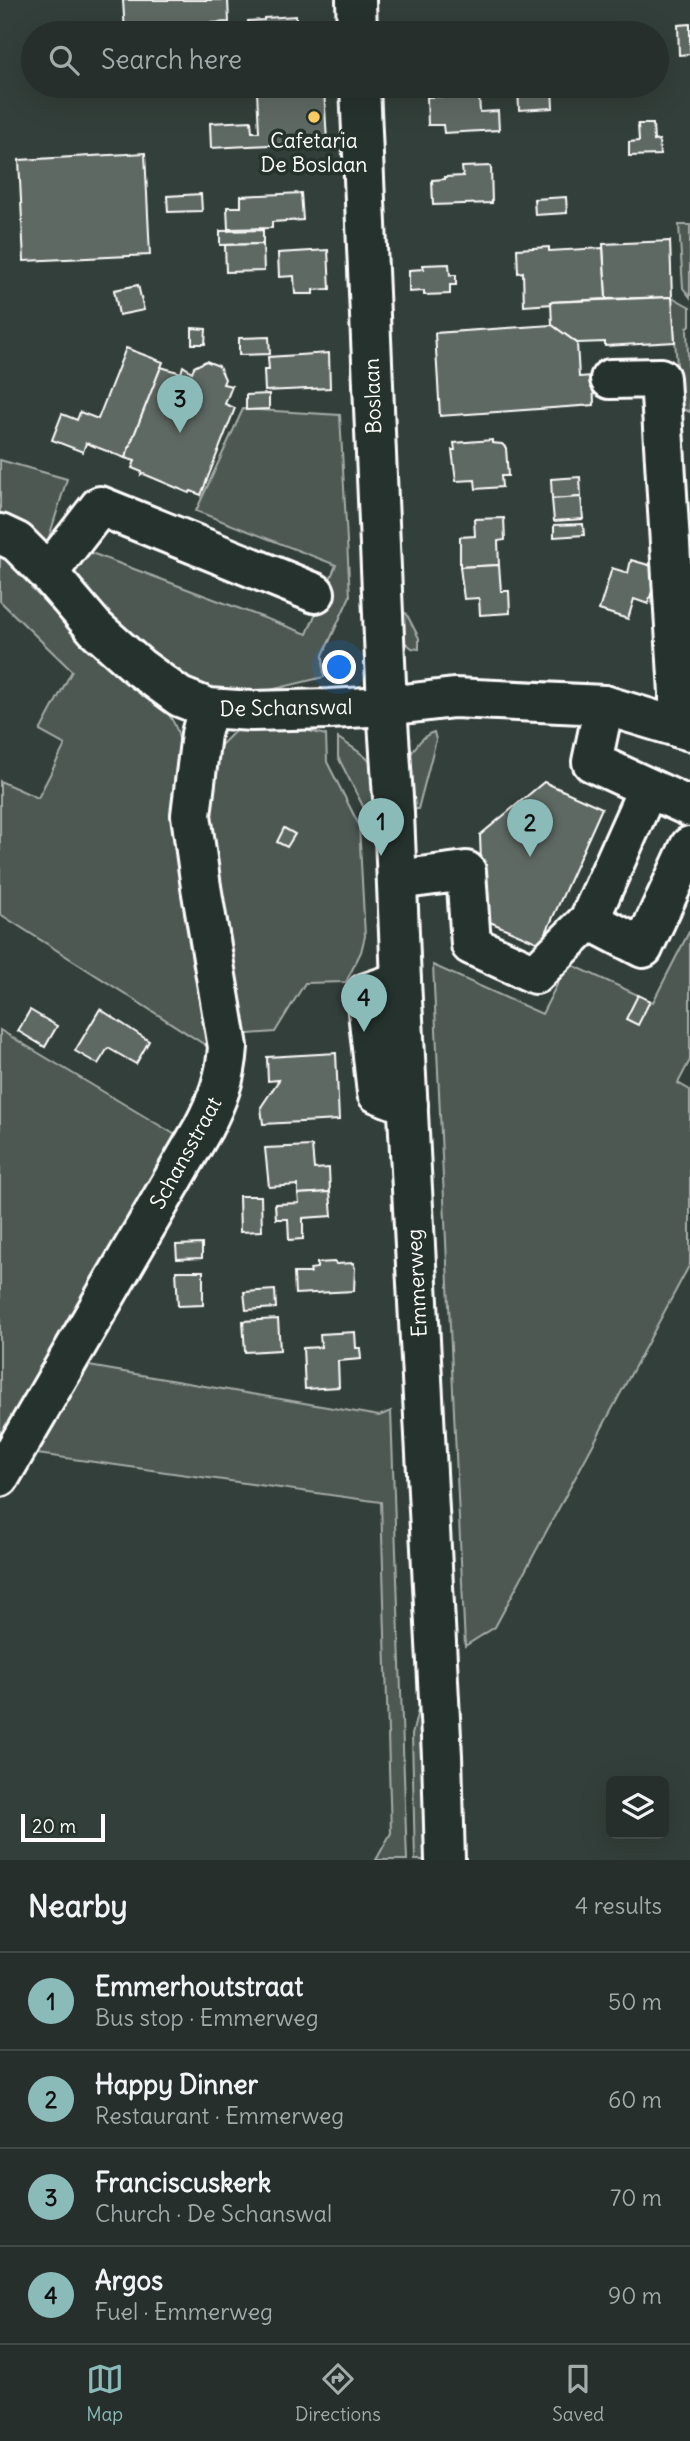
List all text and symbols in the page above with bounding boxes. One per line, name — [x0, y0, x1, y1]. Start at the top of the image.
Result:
search box — [21, 21, 669, 98]
icon: search — [45, 41, 83, 79]
text: Search here — [101, 43, 242, 76]
marker: Cafetaria De Boslaan — [306, 109, 322, 125]
place label: Cafetaria De Boslaan — [260, 127, 368, 178]
street label: Boslaan — [358, 358, 387, 434]
pin: 3 — [157, 375, 203, 433]
your location — [322, 650, 356, 684]
street label: De Schanswal — [219, 693, 353, 722]
pin: 1 — [358, 798, 404, 856]
pin: 2 — [507, 799, 553, 857]
pin: 4 — [341, 974, 387, 1032]
street label: Schansstraat — [144, 1092, 227, 1214]
street label: Emmerweg — [400, 1228, 433, 1338]
map controls — [606, 1776, 669, 1839]
button: layers — [606, 1776, 669, 1839]
scale bar — [21, 1811, 105, 1843]
text: 20 m — [32, 1814, 76, 1838]
text: Nearby — [28, 1887, 128, 1925]
text: 4 results — [575, 1891, 662, 1920]
text: Emmerhoutstraat — [95, 1970, 303, 2003]
text: 1 — [46, 1987, 56, 2016]
text: 50 m — [608, 1987, 662, 2016]
text: Bus stop · Emmerweg — [95, 2003, 319, 2032]
text: Happy Dinner — [95, 2068, 258, 2101]
text: 2 — [45, 2085, 57, 2114]
text: 60 m — [608, 2085, 662, 2114]
text: Restaurant · Emmerweg — [95, 2101, 344, 2130]
text: Franciscuskerk — [95, 2166, 271, 2199]
text: 3 — [44, 2183, 58, 2212]
text: 70 m — [610, 2183, 662, 2212]
text: Church · De Schanswal — [95, 2199, 332, 2228]
text: Argos — [95, 2264, 163, 2297]
text: 4 — [44, 2281, 58, 2310]
text: 90 m — [608, 2281, 662, 2310]
text: Fuel · Emmerweg — [95, 2297, 273, 2326]
tab: Map — [86, 2360, 124, 2426]
tab: Directions — [295, 2360, 381, 2426]
tab: Saved — [552, 2360, 604, 2426]

